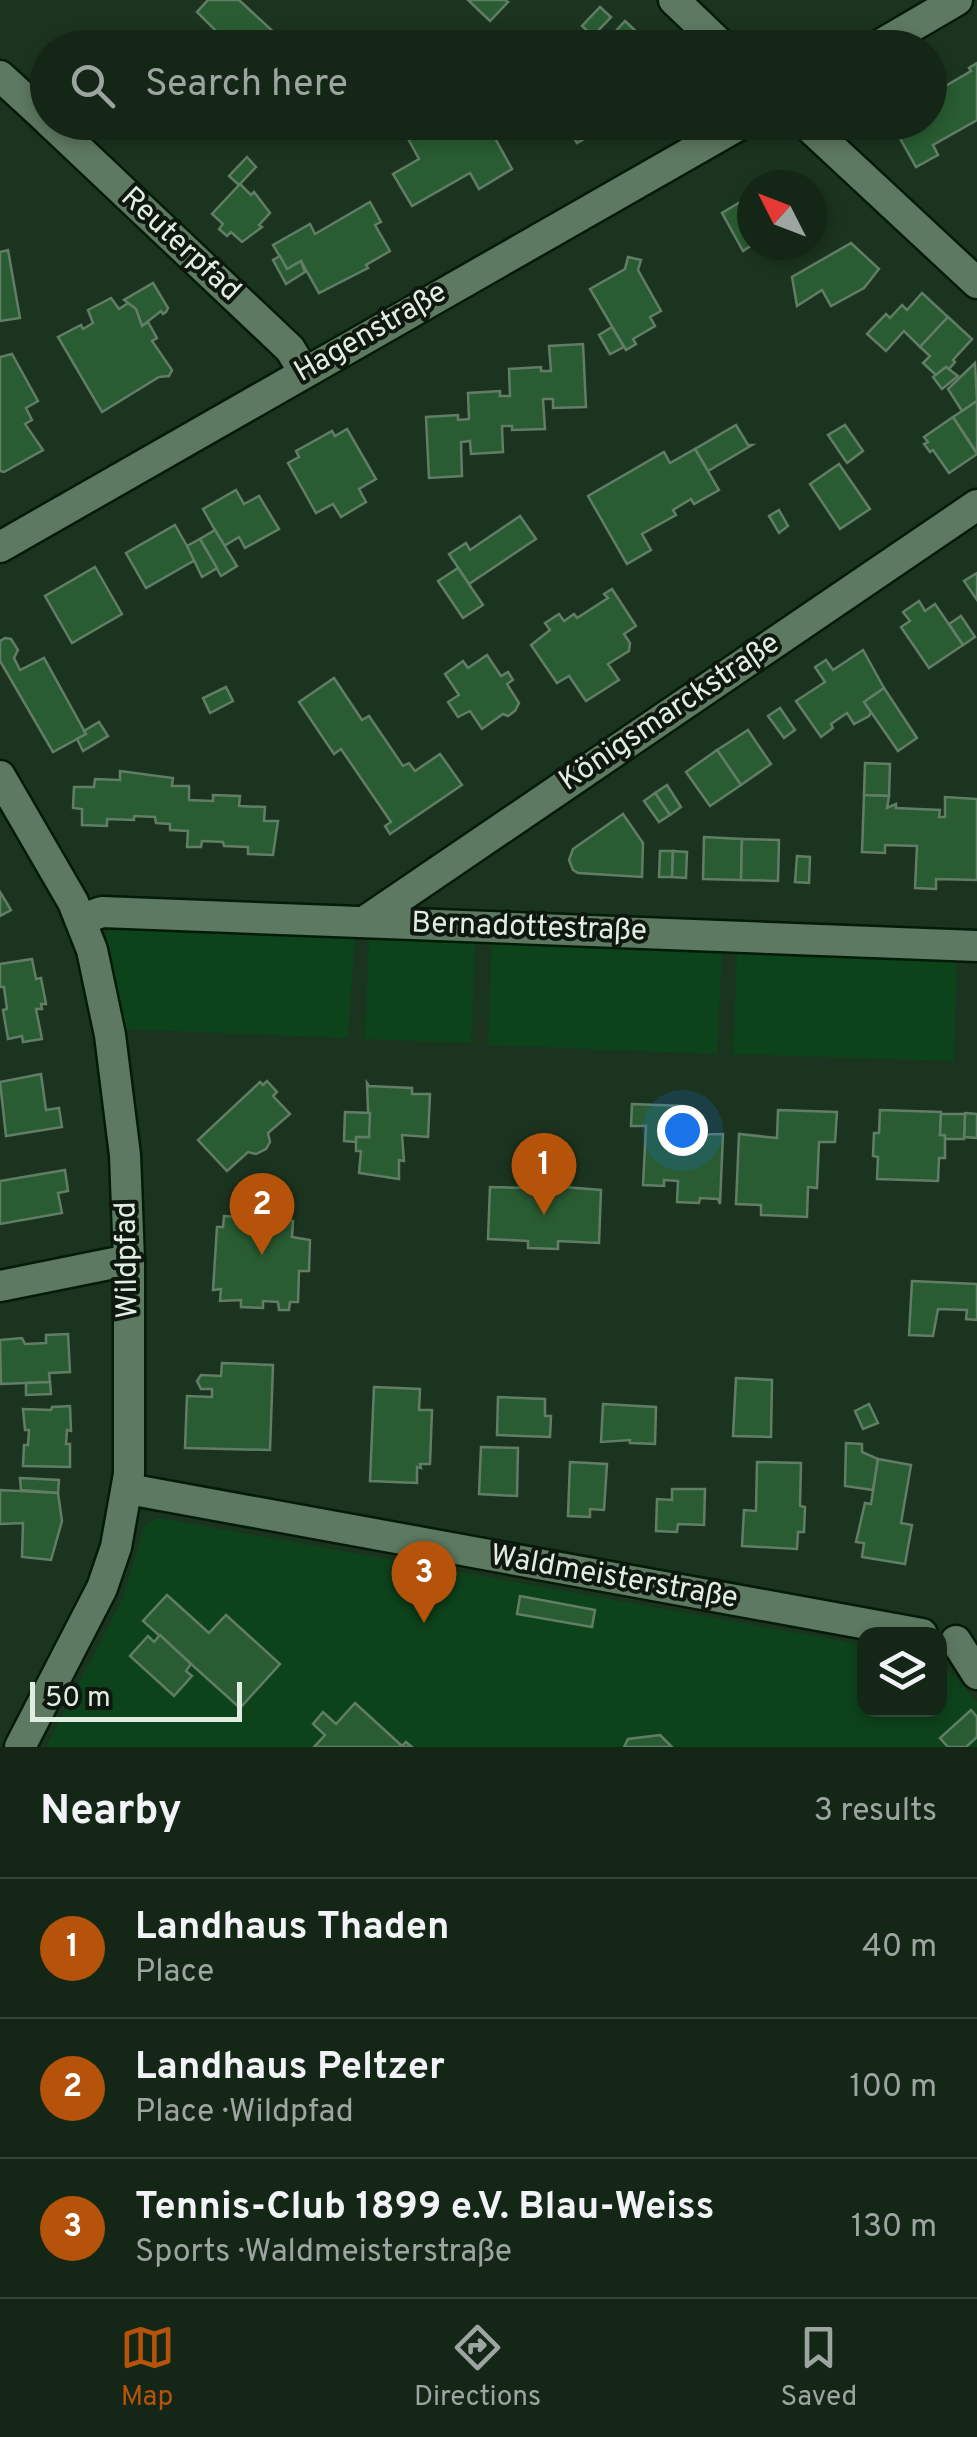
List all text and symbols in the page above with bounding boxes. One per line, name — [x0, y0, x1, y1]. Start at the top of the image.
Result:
search box — [30, 30, 947, 140]
icon: search — [65, 58, 120, 113]
text: Search here — [145, 61, 348, 110]
north arrow — [737, 170, 827, 260]
street label: Reuterpfad — [112, 180, 248, 310]
street label: Hagenstraße — [288, 275, 454, 391]
street label: Königsmarckstraße — [553, 626, 787, 800]
street label: Bernadottestraße — [411, 905, 647, 951]
your location — [657, 1105, 708, 1156]
pin: 1 — [512, 1132, 576, 1215]
pin: 2 — [230, 1172, 294, 1255]
street label: Wildpfad — [108, 1201, 148, 1319]
street label: Waldmeisterstraße — [487, 1538, 741, 1618]
pin: 3 — [392, 1540, 456, 1623]
map controls — [857, 1627, 947, 1717]
button: layers — [857, 1627, 947, 1717]
scale bar — [30, 1677, 242, 1722]
text: 50 m — [45, 1681, 111, 1717]
text: Nearby — [40, 1786, 182, 1839]
text: 3 results — [814, 1792, 937, 1832]
text: Landhaus Thaden — [135, 1904, 449, 1953]
text: 1 — [66, 1928, 79, 1968]
text: 40 m — [862, 1928, 937, 1968]
text: Place — [135, 1953, 214, 1993]
text: Landhaus Peltzer — [135, 2044, 445, 2093]
text: 2 — [63, 2068, 82, 2108]
text: 100 m — [850, 2068, 937, 2108]
text: Place · Wildpfad — [135, 2093, 354, 2133]
text: Tennis-Club 1899 e.V. Blau-Weiss — [135, 2184, 714, 2233]
text: 3 — [63, 2208, 82, 2248]
text: 130 m — [851, 2208, 937, 2248]
text: Sports · Waldmeisterstraße — [135, 2233, 512, 2273]
tab: Map — [120, 2320, 175, 2416]
tab: Directions — [414, 2320, 541, 2416]
tab: Saved — [780, 2320, 857, 2416]

